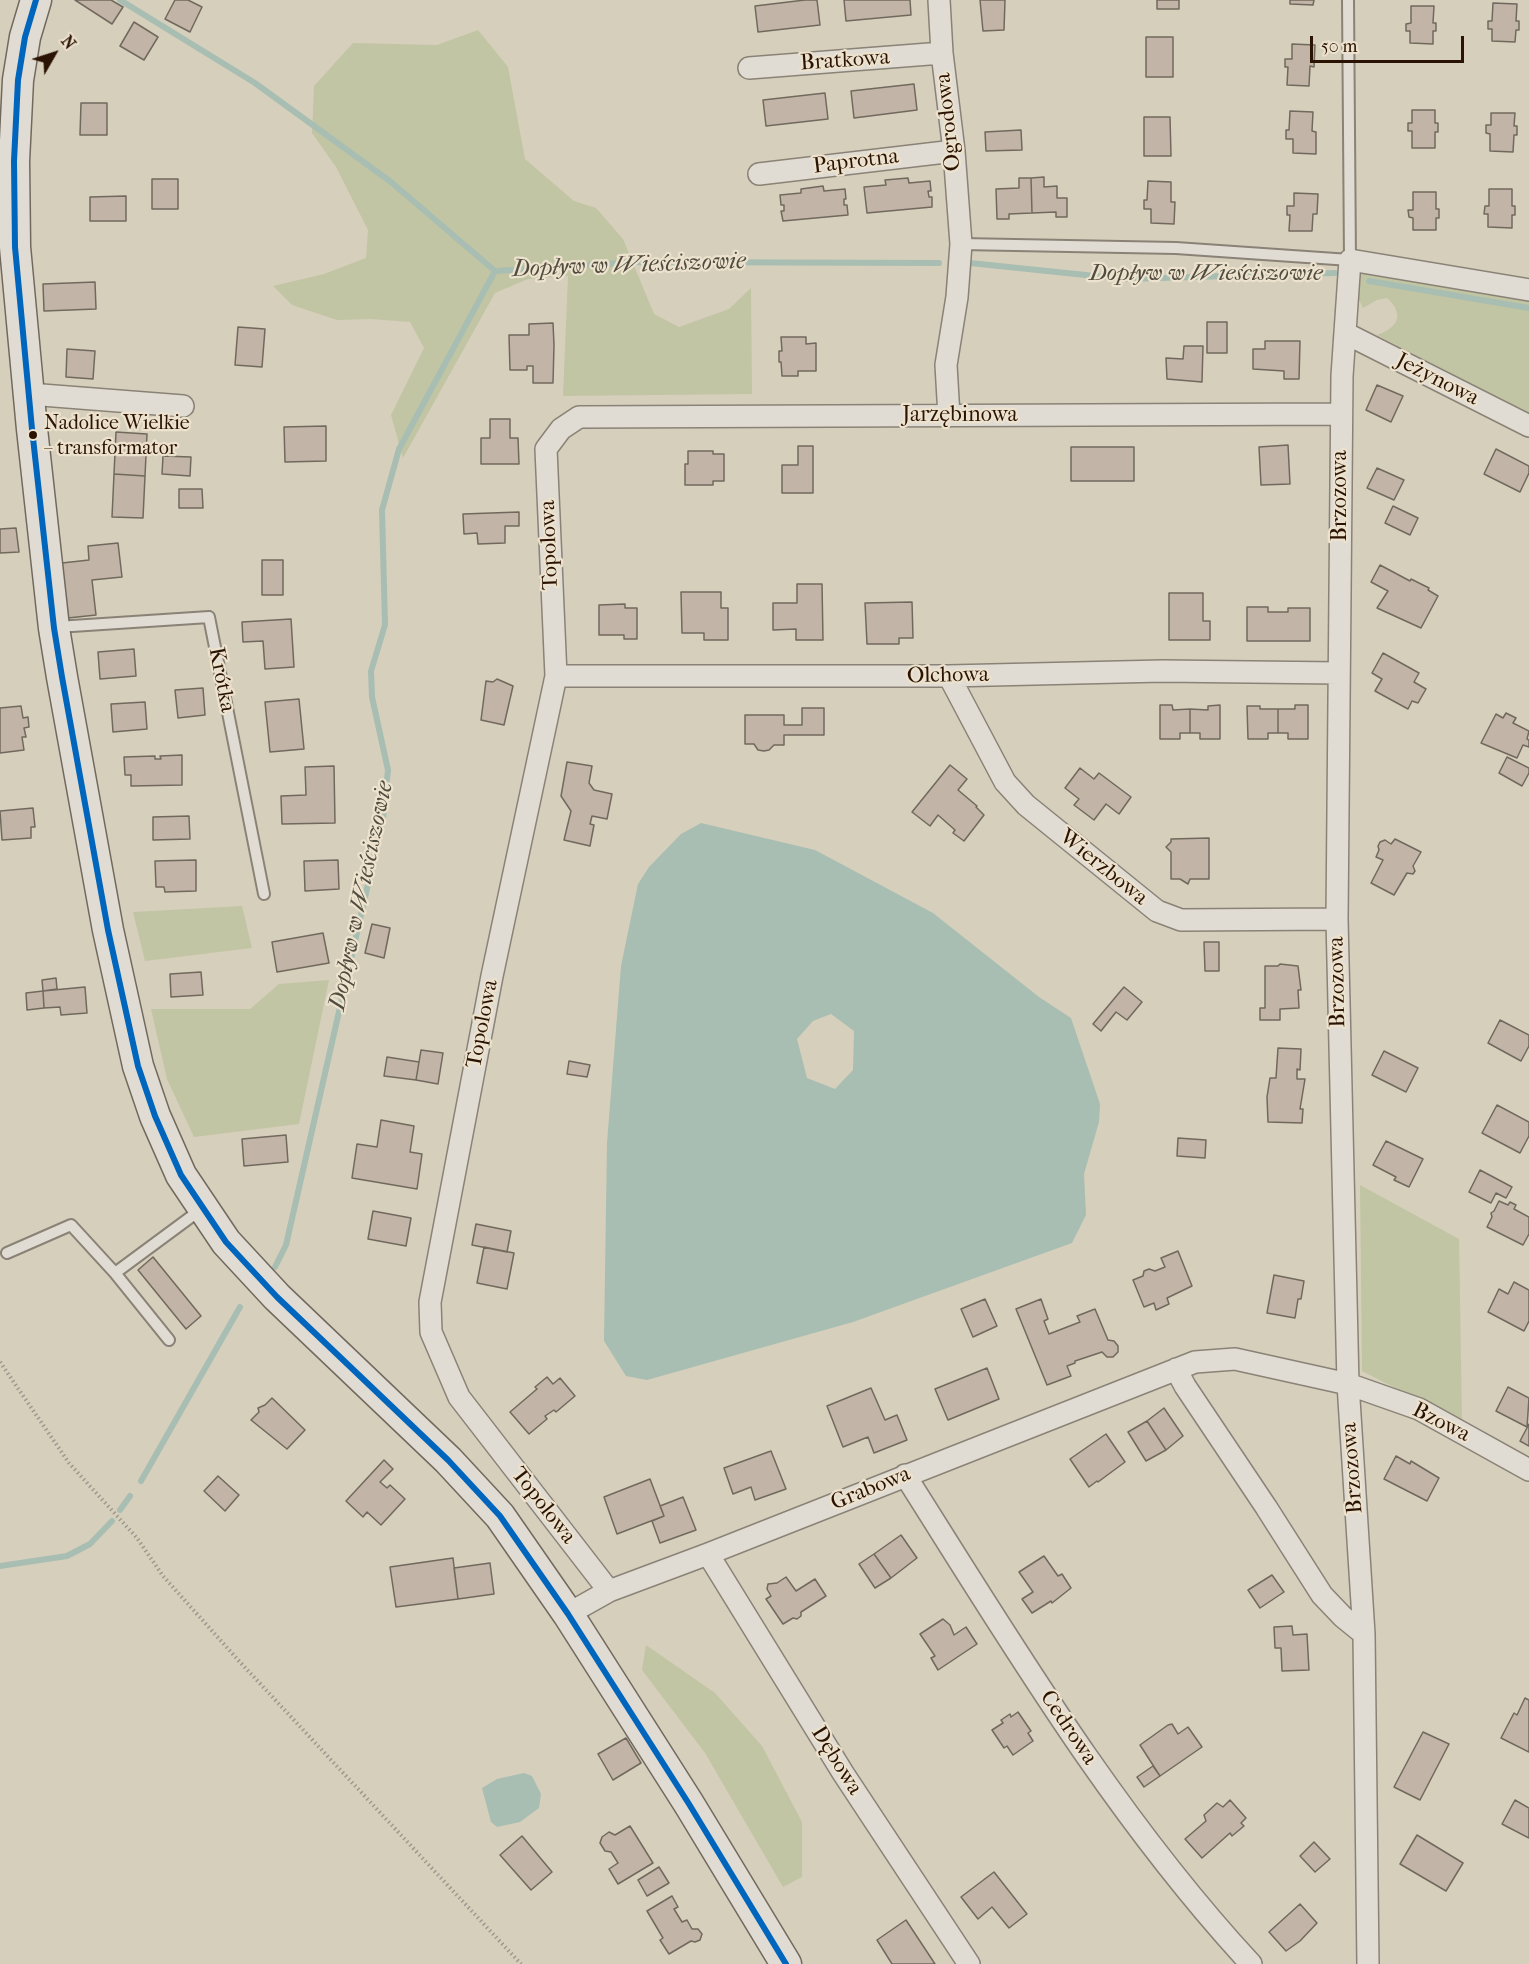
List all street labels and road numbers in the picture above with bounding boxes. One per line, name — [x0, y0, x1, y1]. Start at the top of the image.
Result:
street label: Bratkowa — [799, 45, 891, 77]
street label: Ogrodowa — [931, 72, 967, 172]
street label: Paprotna — [812, 144, 900, 180]
street label: Jeżynowa — [1391, 348, 1483, 412]
street label: Jarzębinowa — [902, 403, 1018, 429]
street label: Brzozowa — [1328, 450, 1354, 542]
street label: Topolowa — [535, 500, 565, 590]
street label: Krótka — [202, 645, 240, 715]
street label: Olchowa — [907, 662, 989, 690]
street label: Wierzbowa — [1053, 824, 1153, 912]
street label: Brzozowa — [1324, 936, 1352, 1028]
street label: Topolowa — [461, 977, 505, 1071]
street label: Bzowa — [1408, 1397, 1474, 1449]
street label: Brzozowa — [1337, 1422, 1369, 1514]
street label: Grabowa — [827, 1461, 915, 1517]
street label: Topolowa — [505, 1462, 581, 1550]
street label: Cedrowa — [1034, 1686, 1102, 1770]
street label: Dębowa — [805, 1722, 867, 1800]

